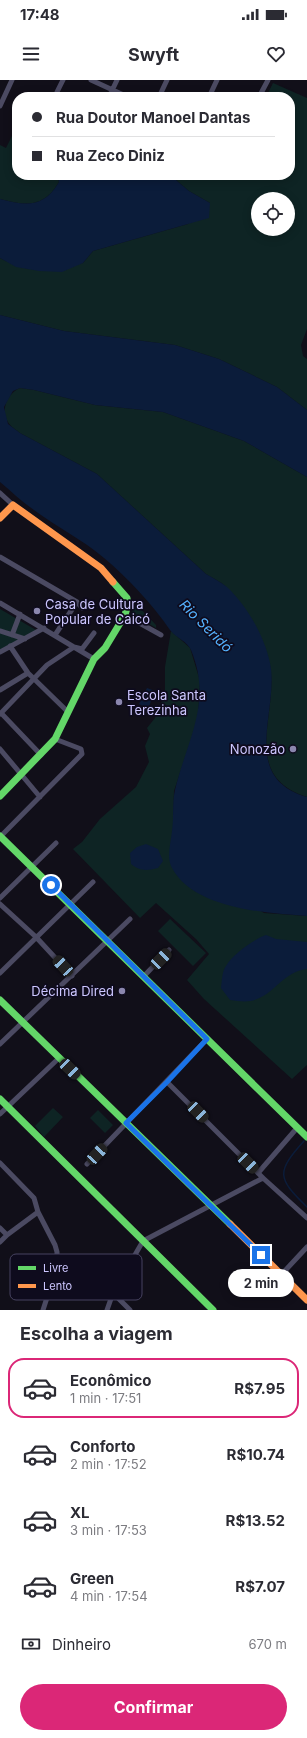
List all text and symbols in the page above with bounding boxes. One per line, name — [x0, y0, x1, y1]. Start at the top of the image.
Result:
text: 17:48 — [20, 5, 60, 24]
icon: menu — [20, 43, 42, 65]
icon: heart — [265, 43, 287, 65]
text: Swyft — [128, 44, 179, 65]
text: Rua Doutor Manoel Dantas — [56, 108, 250, 127]
text: Rua Zeco Diniz — [56, 146, 165, 165]
map controls — [251, 192, 295, 236]
button: locate — [251, 192, 295, 236]
place label: Casa de Cultura Popular de Caicó — [45, 596, 150, 627]
water label: Rio Seridó — [176, 596, 236, 656]
marker: Casa de Cultura Popular de Caicó — [32, 606, 42, 616]
place label: Escola Santa Terezinha — [127, 687, 206, 718]
marker: Escola Santa Terezinha — [114, 697, 124, 707]
place label: Nonozão — [230, 741, 285, 757]
marker: Nonozão — [288, 744, 298, 754]
route start — [42, 876, 60, 894]
car — [148, 946, 174, 972]
car — [50, 953, 76, 979]
place label: Décima Dired — [31, 983, 114, 999]
marker: Décima Dired — [117, 986, 127, 996]
car — [57, 1056, 83, 1082]
car — [185, 1099, 211, 1125]
car — [84, 1141, 110, 1167]
car — [235, 1150, 261, 1176]
route end — [252, 1246, 270, 1264]
legend — [10, 1254, 142, 1300]
text: Livre — [43, 1261, 68, 1275]
callout: 2 min — [228, 1269, 294, 1297]
text: 2 min — [244, 1275, 278, 1291]
text: Lento — [43, 1279, 73, 1293]
text: Escolha a viagem — [20, 1323, 173, 1344]
icon: car — [22, 1370, 58, 1406]
text: Econômico — [70, 1371, 151, 1390]
text: R$7.95 — [234, 1379, 285, 1398]
text: 1 min · 17:51 — [70, 1390, 141, 1406]
icon: car — [22, 1436, 58, 1472]
text: Conforto — [70, 1437, 135, 1456]
text: R$10.74 — [227, 1445, 285, 1464]
text: 2 min · 17:52 — [70, 1456, 147, 1472]
icon: car — [22, 1502, 58, 1538]
text: XL — [70, 1503, 90, 1522]
text: R$13.52 — [226, 1511, 285, 1530]
text: 3 min · 17:53 — [70, 1522, 147, 1538]
icon: car — [22, 1568, 58, 1604]
text: Green — [70, 1569, 114, 1588]
text: R$7.07 — [235, 1577, 285, 1596]
text: 4 min · 17:54 — [70, 1588, 148, 1604]
icon: cash — [20, 1633, 42, 1655]
text: Dinheiro — [52, 1635, 111, 1654]
text: 670 m — [249, 1636, 287, 1652]
button: Confirmar — [20, 1684, 287, 1730]

